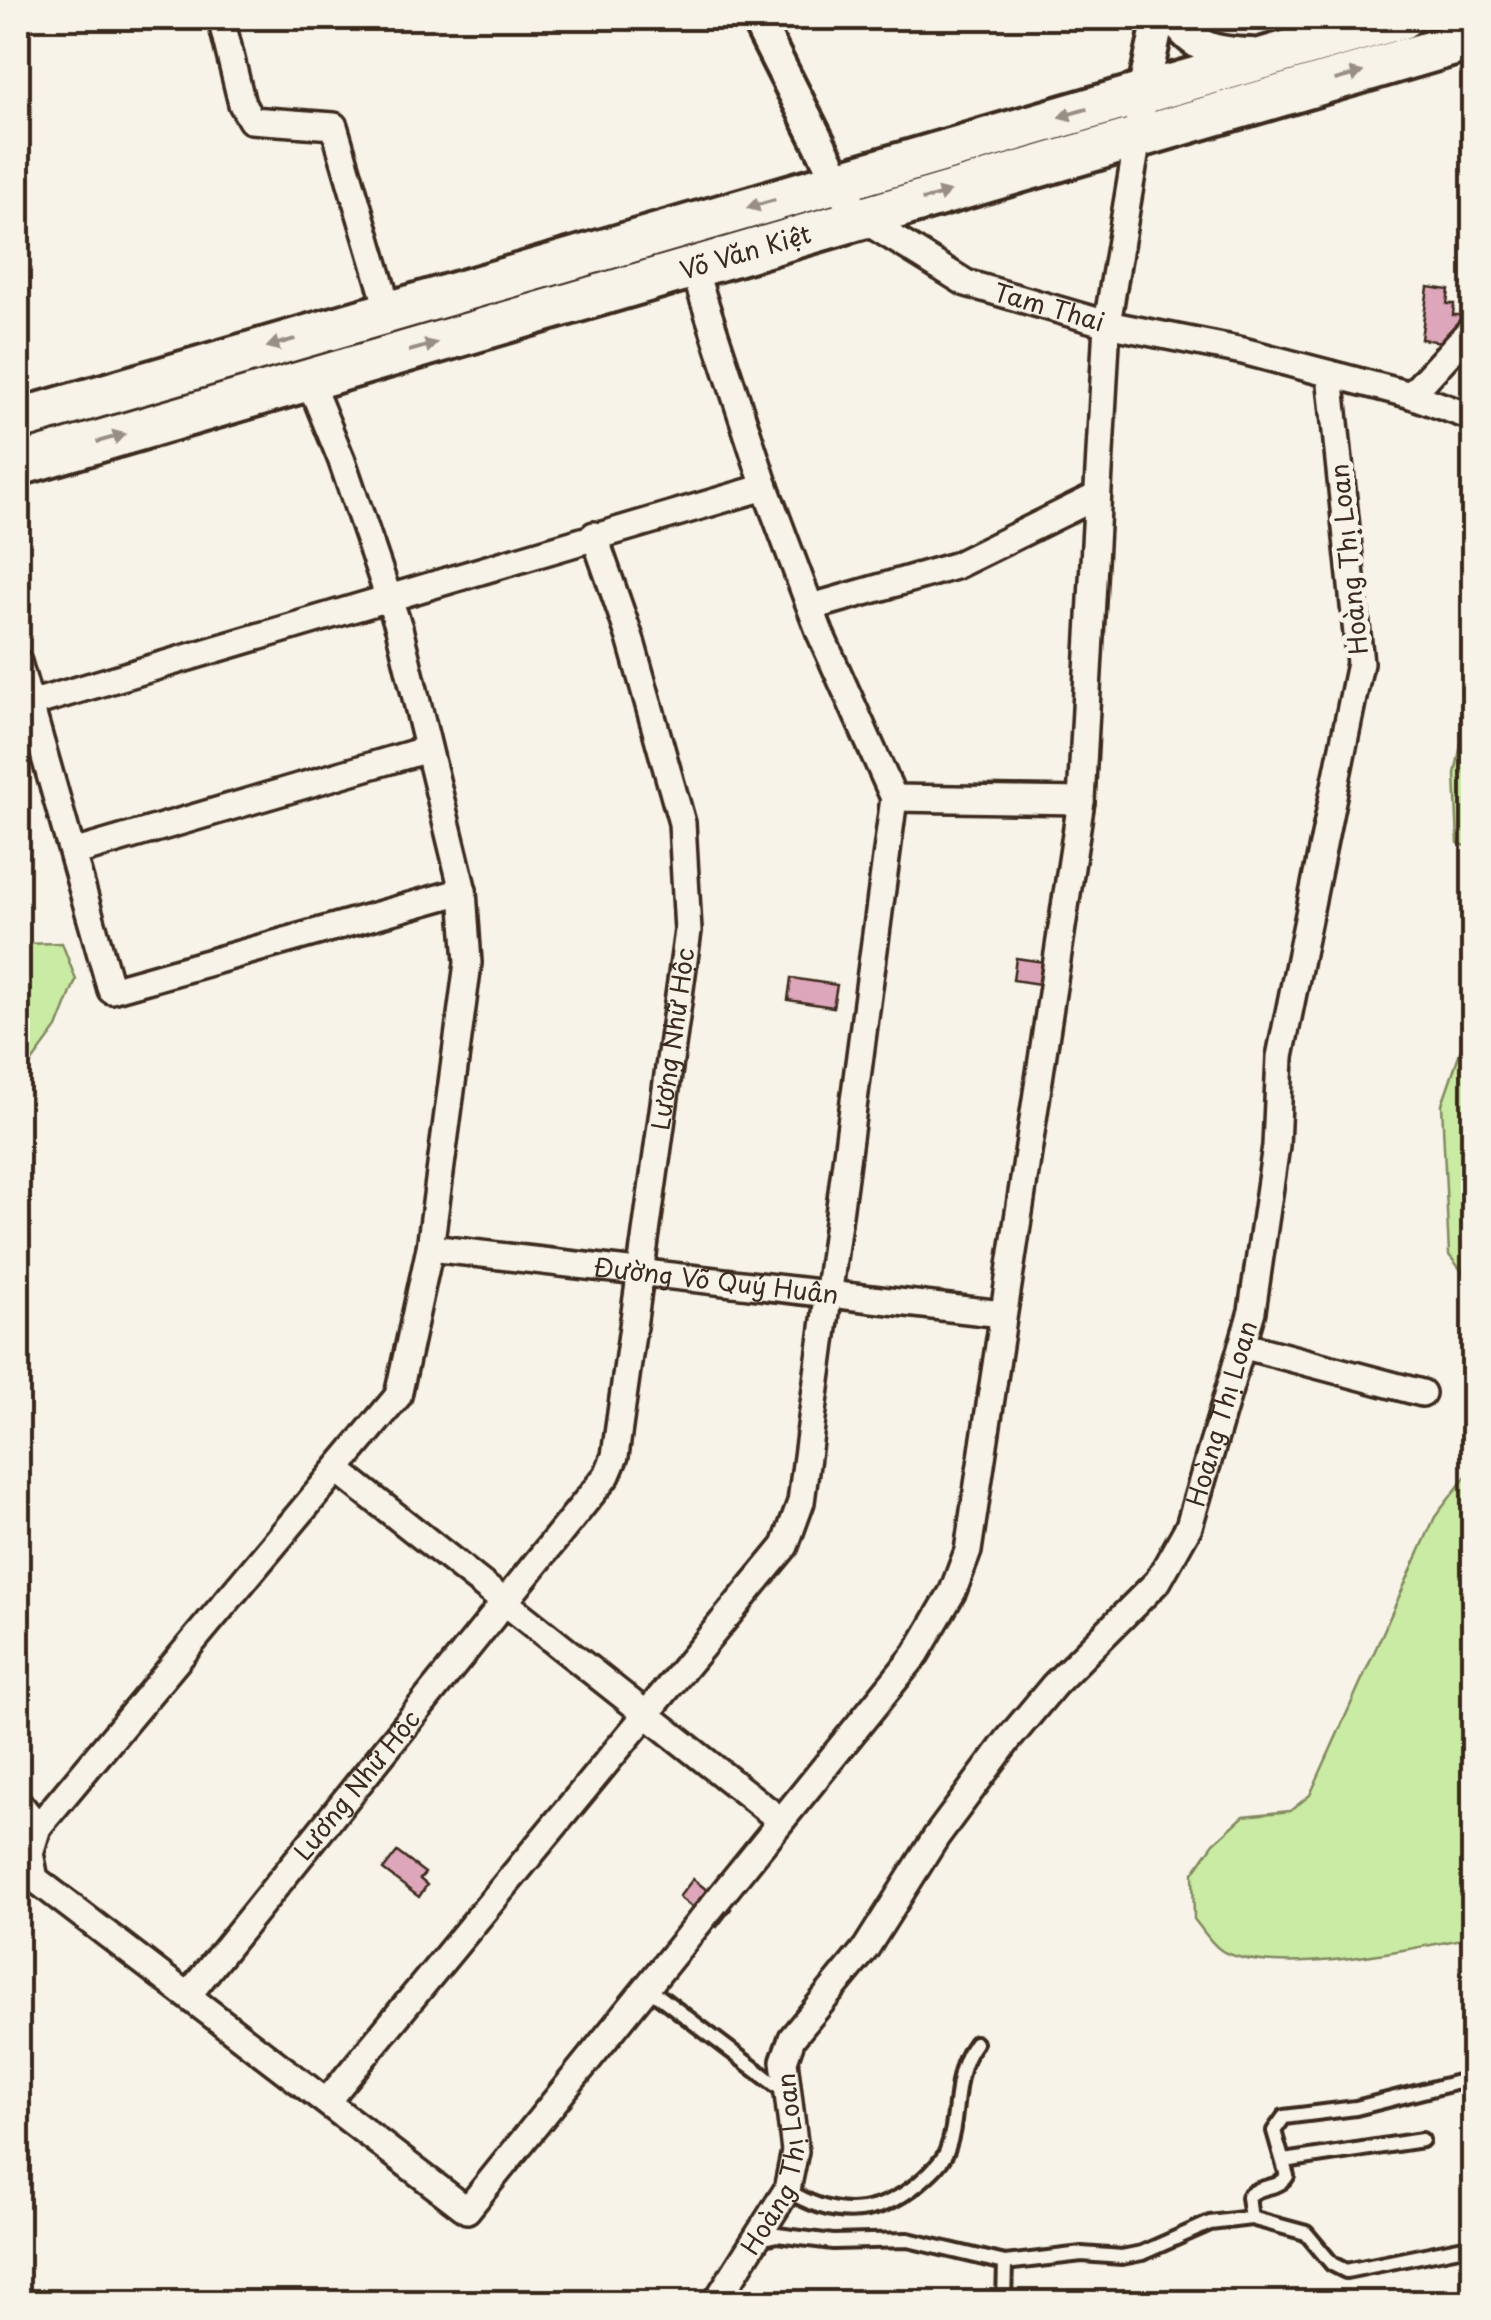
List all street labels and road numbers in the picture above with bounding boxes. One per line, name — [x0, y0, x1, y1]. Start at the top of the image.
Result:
street label: Võ Văn Kiệt — [675, 214, 815, 288]
street label: Tam Thai — [990, 272, 1109, 340]
street label: Hoàng Thị Loan — [1319, 462, 1377, 656]
street label: Lương Nhữ Hộc — [641, 945, 703, 1133]
street label: Đường Võ Quý Huân — [592, 1247, 841, 1313]
street label: Hoàng Thị Loan — [1176, 1316, 1266, 1511]
street label: Lương Nhữ Hộc — [284, 1701, 429, 1868]
street label: Hoàng Thị Loan — [731, 2071, 814, 2262]

